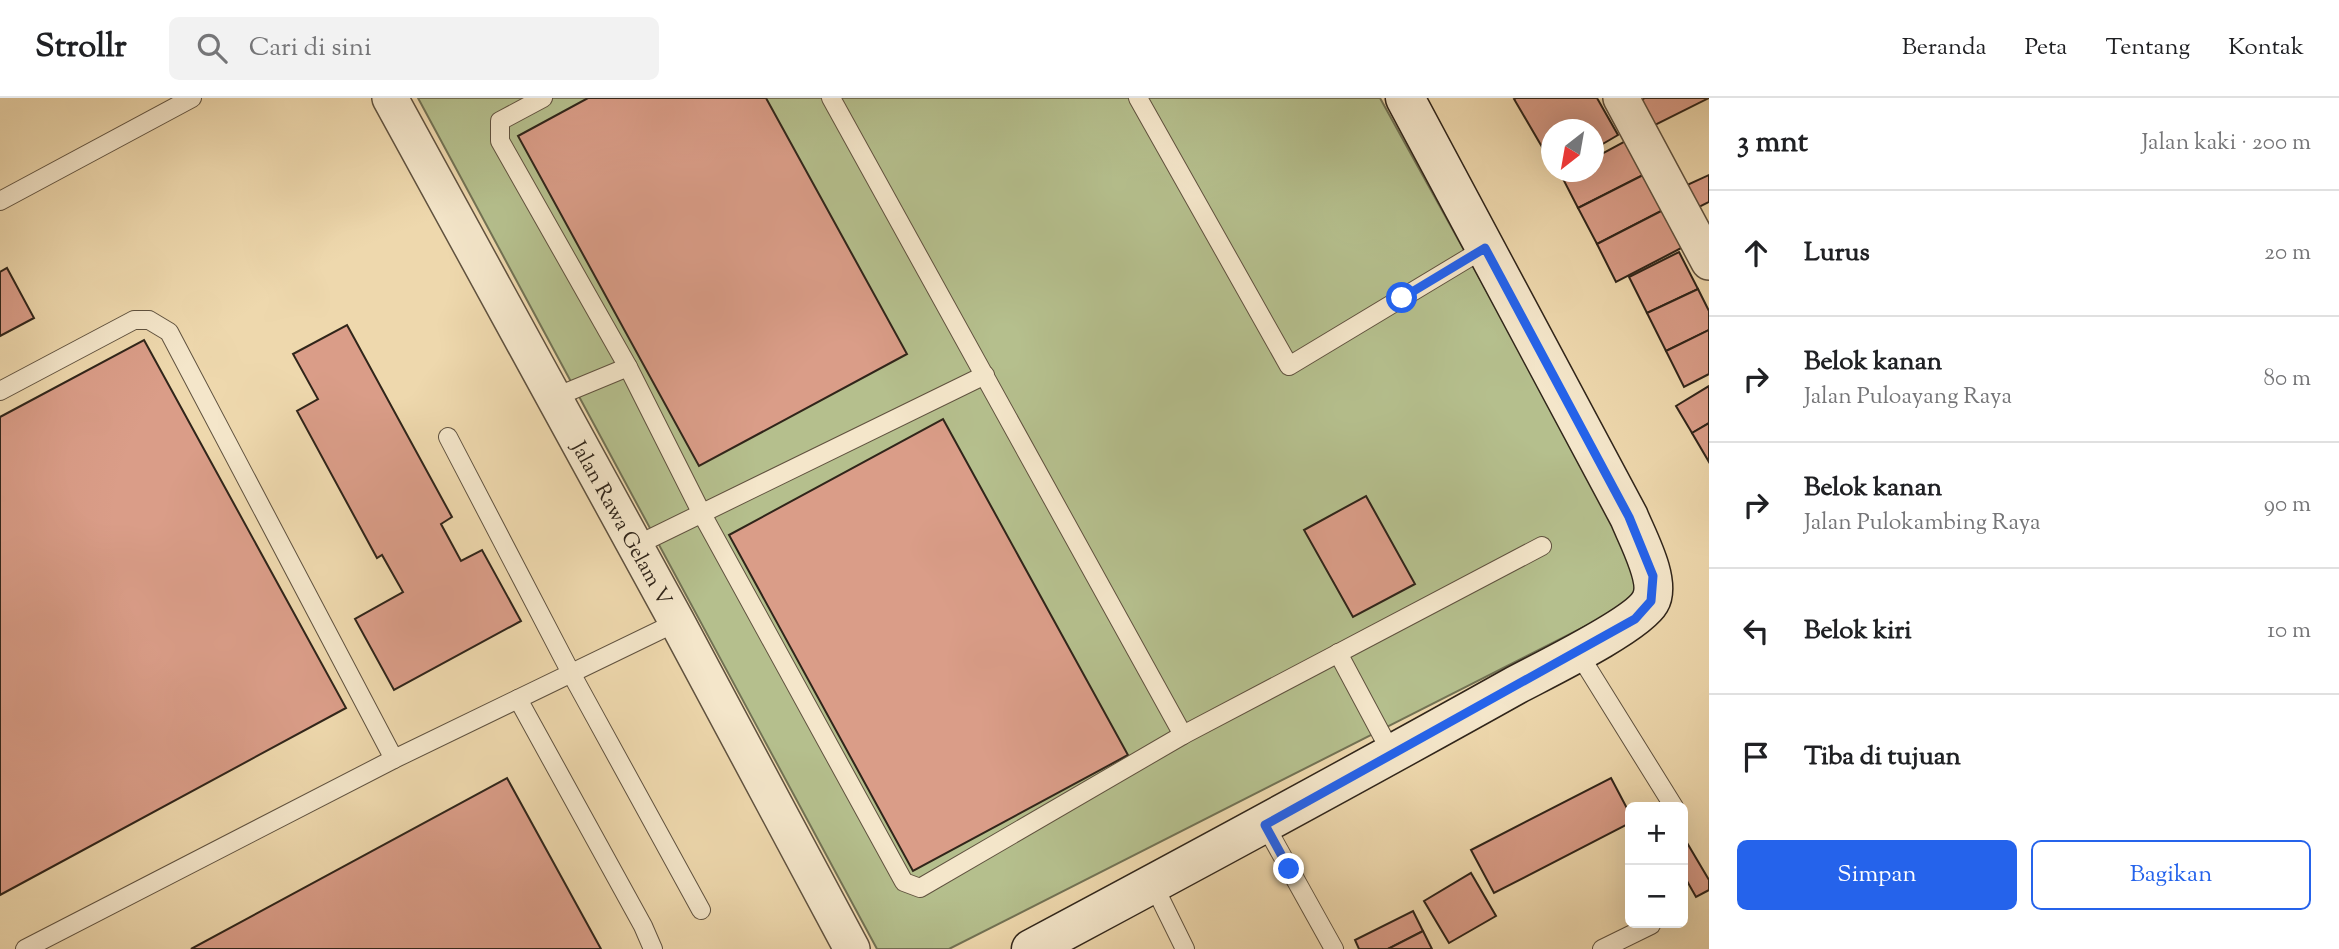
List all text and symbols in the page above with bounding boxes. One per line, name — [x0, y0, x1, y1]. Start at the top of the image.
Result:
search box — [169, 17, 659, 80]
text: Strollr — [35, 24, 127, 72]
icon: search — [193, 29, 231, 67]
text: Cari di sini — [249, 30, 372, 67]
text: Beranda — [1902, 31, 1987, 65]
text: Peta — [2025, 31, 2067, 65]
text: Tentang — [2105, 31, 2190, 65]
text: Kontak — [2228, 31, 2304, 65]
north arrow — [1541, 119, 1604, 182]
text: 3 mnt — [1737, 122, 1808, 165]
text: Jalan kaki · 200 m — [2141, 127, 2311, 160]
icon: ahead — [1737, 234, 1775, 272]
text: Lurus — [1804, 235, 1870, 272]
text: 20 m — [2264, 237, 2311, 270]
route start — [1386, 282, 1417, 313]
text: Belok kanan — [1804, 344, 1942, 381]
icon: right — [1737, 360, 1775, 398]
text: 80 m — [2263, 363, 2311, 396]
text: Jalan Puloayang Raya — [1804, 381, 2012, 414]
street label: Jalan Rawa Gelam V — [562, 435, 678, 612]
text: Belok kanan — [1804, 470, 1942, 507]
icon: right — [1737, 486, 1775, 524]
text: 90 m — [2264, 489, 2311, 522]
text: Jalan Pulokambing Raya — [1804, 507, 2041, 540]
icon: left — [1737, 612, 1775, 650]
text: Belok kiri — [1804, 613, 1912, 650]
text: 10 m — [2267, 615, 2311, 648]
icon: arrive — [1737, 738, 1775, 776]
text: Tiba di tujuan — [1804, 739, 1961, 776]
map controls — [1625, 802, 1688, 928]
button: + — [1625, 802, 1688, 865]
button: Simpan — [1737, 840, 2017, 910]
button: Bagikan — [2031, 840, 2311, 910]
route end — [1273, 853, 1304, 884]
button: − — [1625, 865, 1688, 928]

